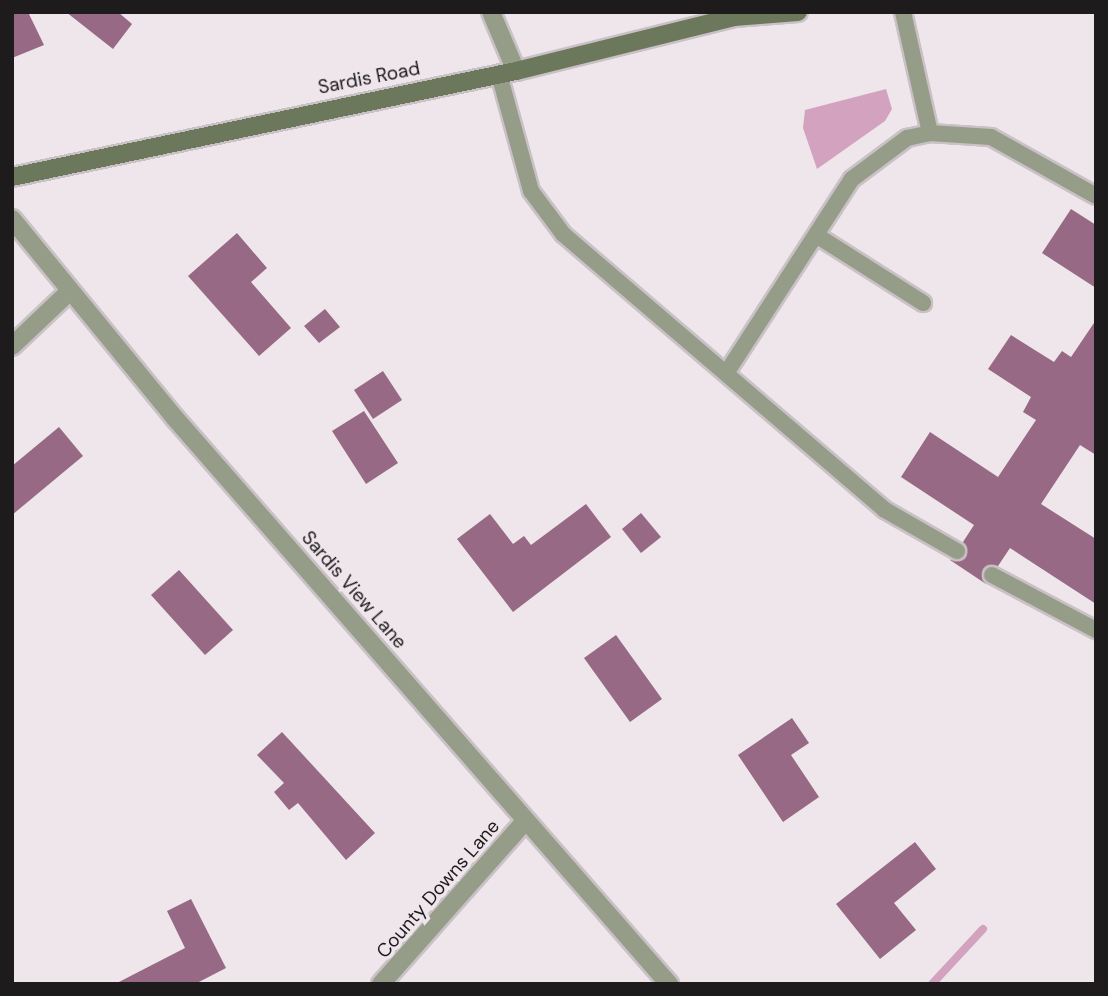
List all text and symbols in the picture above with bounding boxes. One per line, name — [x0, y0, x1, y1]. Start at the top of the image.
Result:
street label: Sardis Road — [316, 57, 422, 99]
street label: Sardis View Lane — [297, 527, 411, 653]
street label: County Downs Lane — [372, 815, 504, 963]

